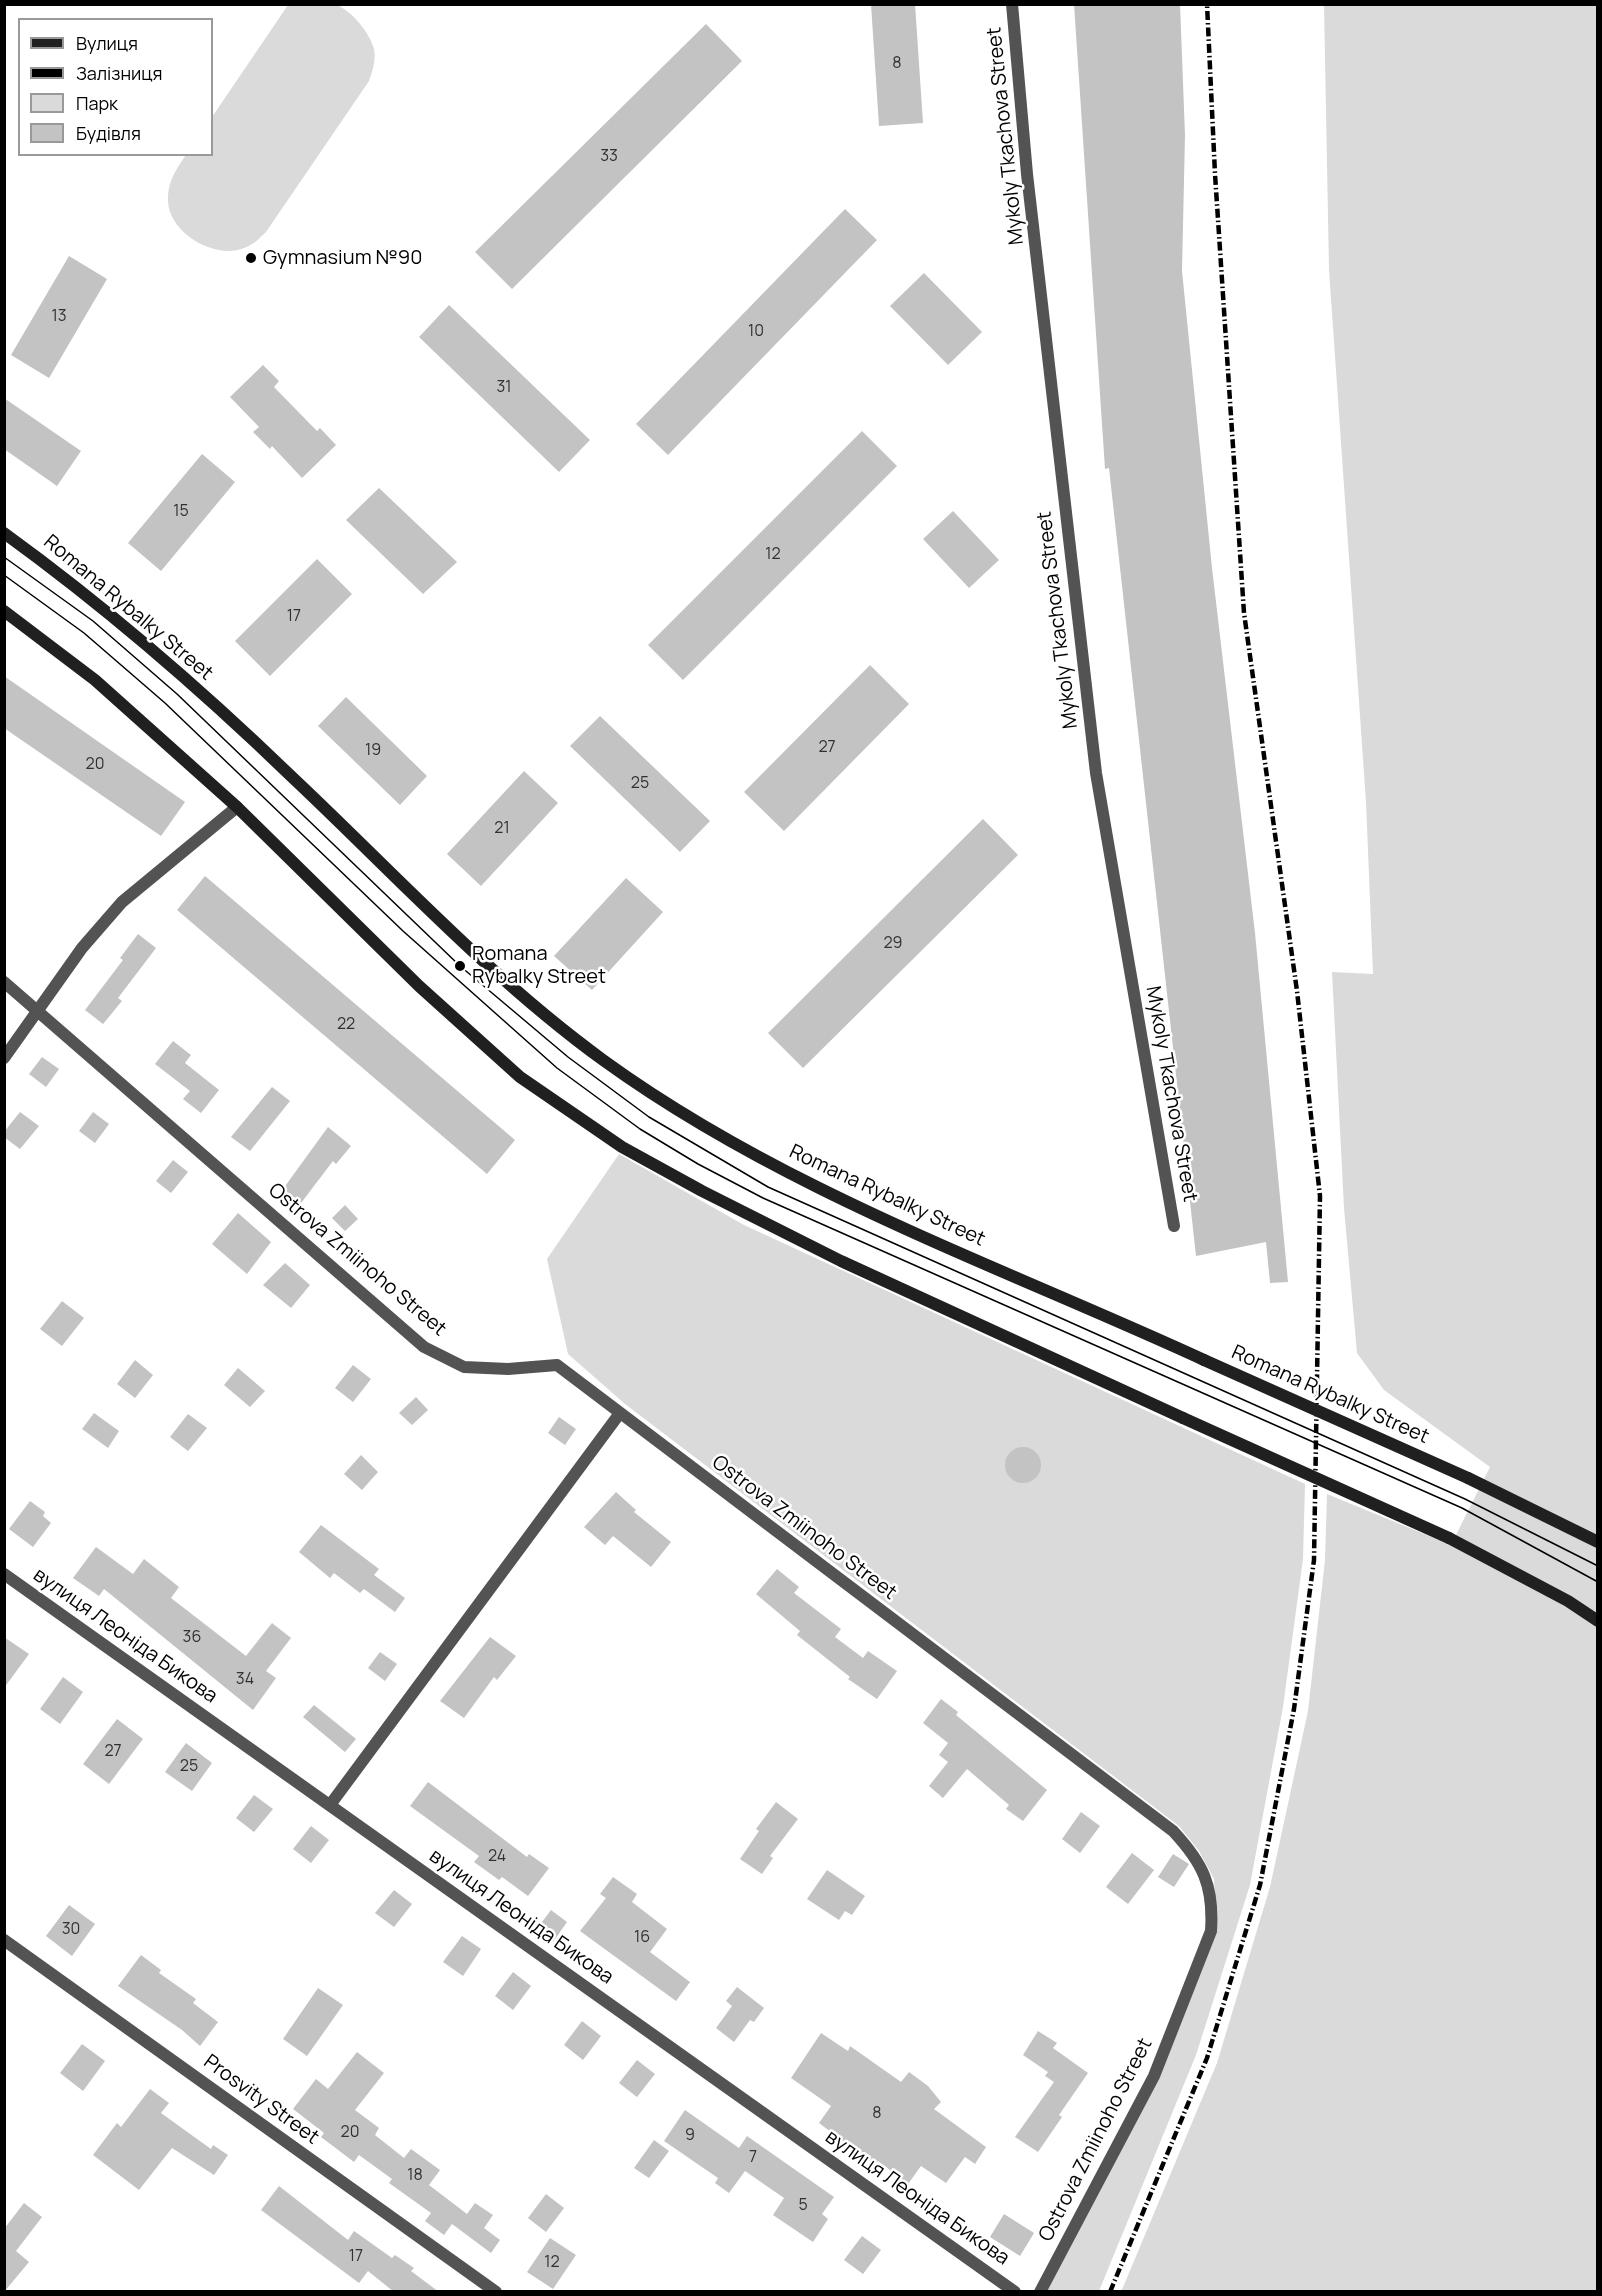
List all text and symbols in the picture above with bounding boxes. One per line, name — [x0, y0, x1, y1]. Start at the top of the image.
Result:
legend — [18, 18, 213, 156]
street label: Mykoly Tkachova Street — [983, 26, 1029, 246]
text: Вулиця — [76, 31, 138, 55]
house number: 8 — [892, 54, 902, 74]
text: Залізниця — [76, 61, 162, 85]
text: Парк — [76, 91, 118, 115]
text: Будівля — [76, 121, 141, 145]
house number: 33 — [600, 147, 618, 167]
place label: Gymnasium №90 — [263, 246, 422, 270]
marker: Gymnasium №90 — [244, 251, 258, 265]
house number: 13 — [51, 307, 67, 327]
house number: 10 — [748, 322, 764, 342]
house number: 31 — [496, 378, 512, 398]
house number: 15 — [173, 502, 189, 522]
street label: Mykoly Tkachova Street — [1033, 510, 1083, 730]
street label: Romana Rybalky Street — [39, 530, 217, 686]
house number: 12 — [765, 545, 781, 565]
house number: 17 — [287, 607, 301, 627]
house number: 27 — [818, 738, 836, 758]
house number: 19 — [365, 741, 381, 761]
house number: 20 — [86, 755, 104, 775]
house number: 25 — [631, 774, 649, 794]
house number: 21 — [494, 819, 510, 839]
house number: 29 — [883, 934, 903, 954]
place label: Romana Rybalky Street — [472, 942, 606, 989]
marker: Romana Rybalky Street — [453, 959, 467, 973]
street label: Mykoly Tkachova Street — [1140, 984, 1202, 1204]
house number: 22 — [337, 1015, 355, 1035]
street label: Romana Rybalky Street — [785, 1140, 989, 1252]
street label: Ostrova Zmiinoho Street — [263, 1179, 451, 1341]
street label: Romana Rybalky Street — [1228, 1341, 1432, 1449]
street label: Ostrova Zmiinoho Street — [707, 1451, 901, 1605]
street label: вулиця Леоніда Бикова — [28, 1563, 222, 1709]
house number: 36 — [183, 1628, 201, 1648]
house number: 34 — [236, 1670, 254, 1690]
house number: 27 — [104, 1742, 122, 1762]
house number: 25 — [180, 1757, 198, 1777]
street label: вулиця Леоніда Бикова — [424, 1844, 618, 1990]
house number: 24 — [488, 1847, 506, 1867]
house number: 30 — [62, 1920, 80, 1940]
house number: 16 — [634, 1928, 650, 1948]
street label: Ostrova Zmiinoho Street — [1034, 2034, 1158, 2246]
street label: Prosvity Street — [199, 2050, 323, 2150]
house number: 8 — [872, 2104, 882, 2124]
house number: 20 — [341, 2123, 359, 2143]
street label: вулиця Леоніда Бикова — [820, 2125, 1014, 2271]
house number: 9 — [685, 2126, 695, 2146]
house number: 7 — [749, 2148, 757, 2168]
house number: 18 — [407, 2166, 423, 2186]
house number: 5 — [798, 2196, 808, 2216]
house number: 17 — [349, 2247, 363, 2267]
house number: 12 — [544, 2253, 560, 2273]

